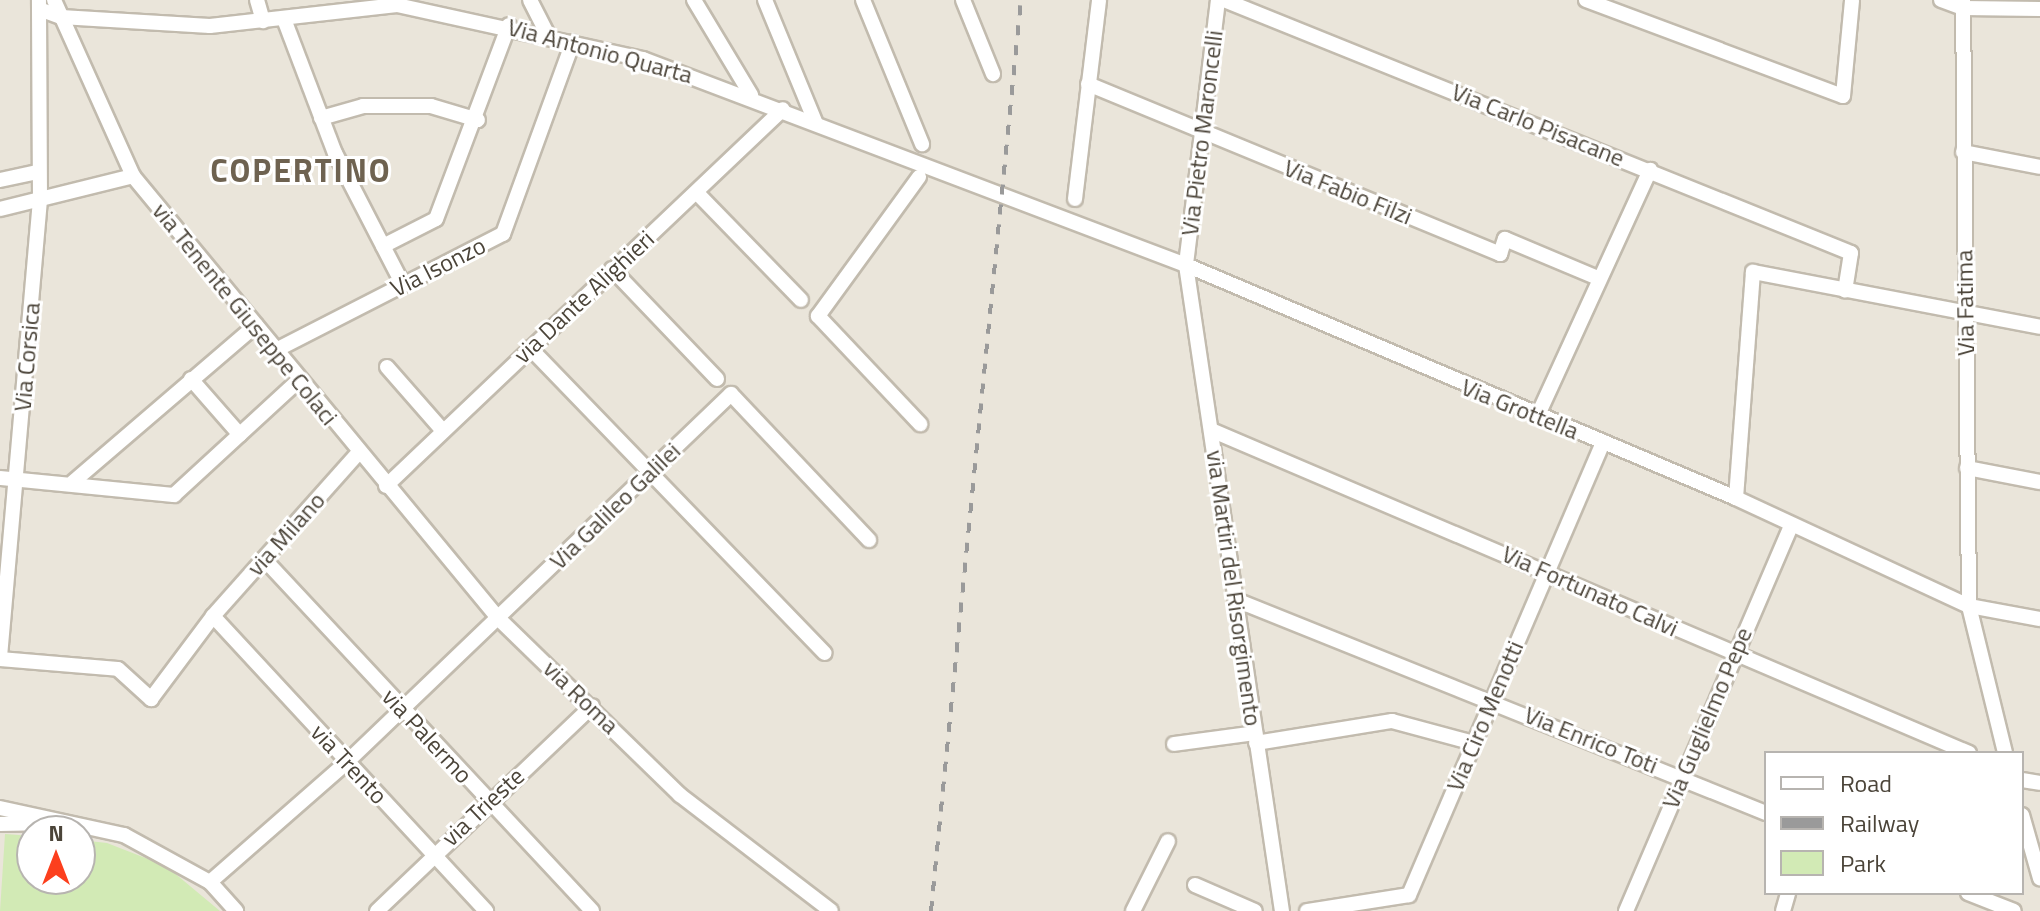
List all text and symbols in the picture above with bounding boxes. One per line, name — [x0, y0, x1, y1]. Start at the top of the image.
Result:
street label: Via Antonio Quarta — [504, 12, 696, 90]
street label: Via Pietro Maroncelli — [1175, 28, 1229, 238]
street label: Via Carlo Pisacane — [1448, 77, 1628, 173]
district label: COPERTINO — [210, 151, 392, 189]
street label: Via Fabio Filzi — [1280, 153, 1416, 231]
street label: via Tenente Giuseppe Colaci — [146, 197, 344, 431]
street label: via Dante Alighieri — [508, 225, 660, 369]
street label: Via Isonzo — [386, 231, 490, 303]
street label: Via Fatima — [1950, 250, 1980, 356]
street label: Via Corsica — [8, 301, 46, 413]
street label: Via Grottella — [1457, 372, 1583, 446]
street label: Via Galileo Galilei — [544, 436, 686, 576]
street label: via Martiri del Risorgimento — [1200, 448, 1268, 728]
street label: via Milano — [241, 486, 331, 582]
street label: Via Fortunato Calvi — [1498, 539, 1682, 643]
street label: Via Guglielmo Pepe — [1656, 623, 1758, 813]
street label: Via Ciro Menotti — [1440, 636, 1530, 796]
street label: via Roma — [537, 654, 625, 740]
street label: via Palermo — [376, 683, 478, 789]
street label: Via Enrico Toti — [1520, 700, 1662, 780]
street label: via Trento — [305, 718, 393, 810]
legend — [1764, 751, 2024, 895]
street label: via Trieste — [436, 762, 530, 852]
text: Road — [1840, 765, 1892, 801]
text: Railway — [1840, 805, 1919, 841]
north arrow — [16, 815, 96, 895]
text: N — [48, 816, 64, 850]
text: Park — [1840, 845, 1886, 881]

